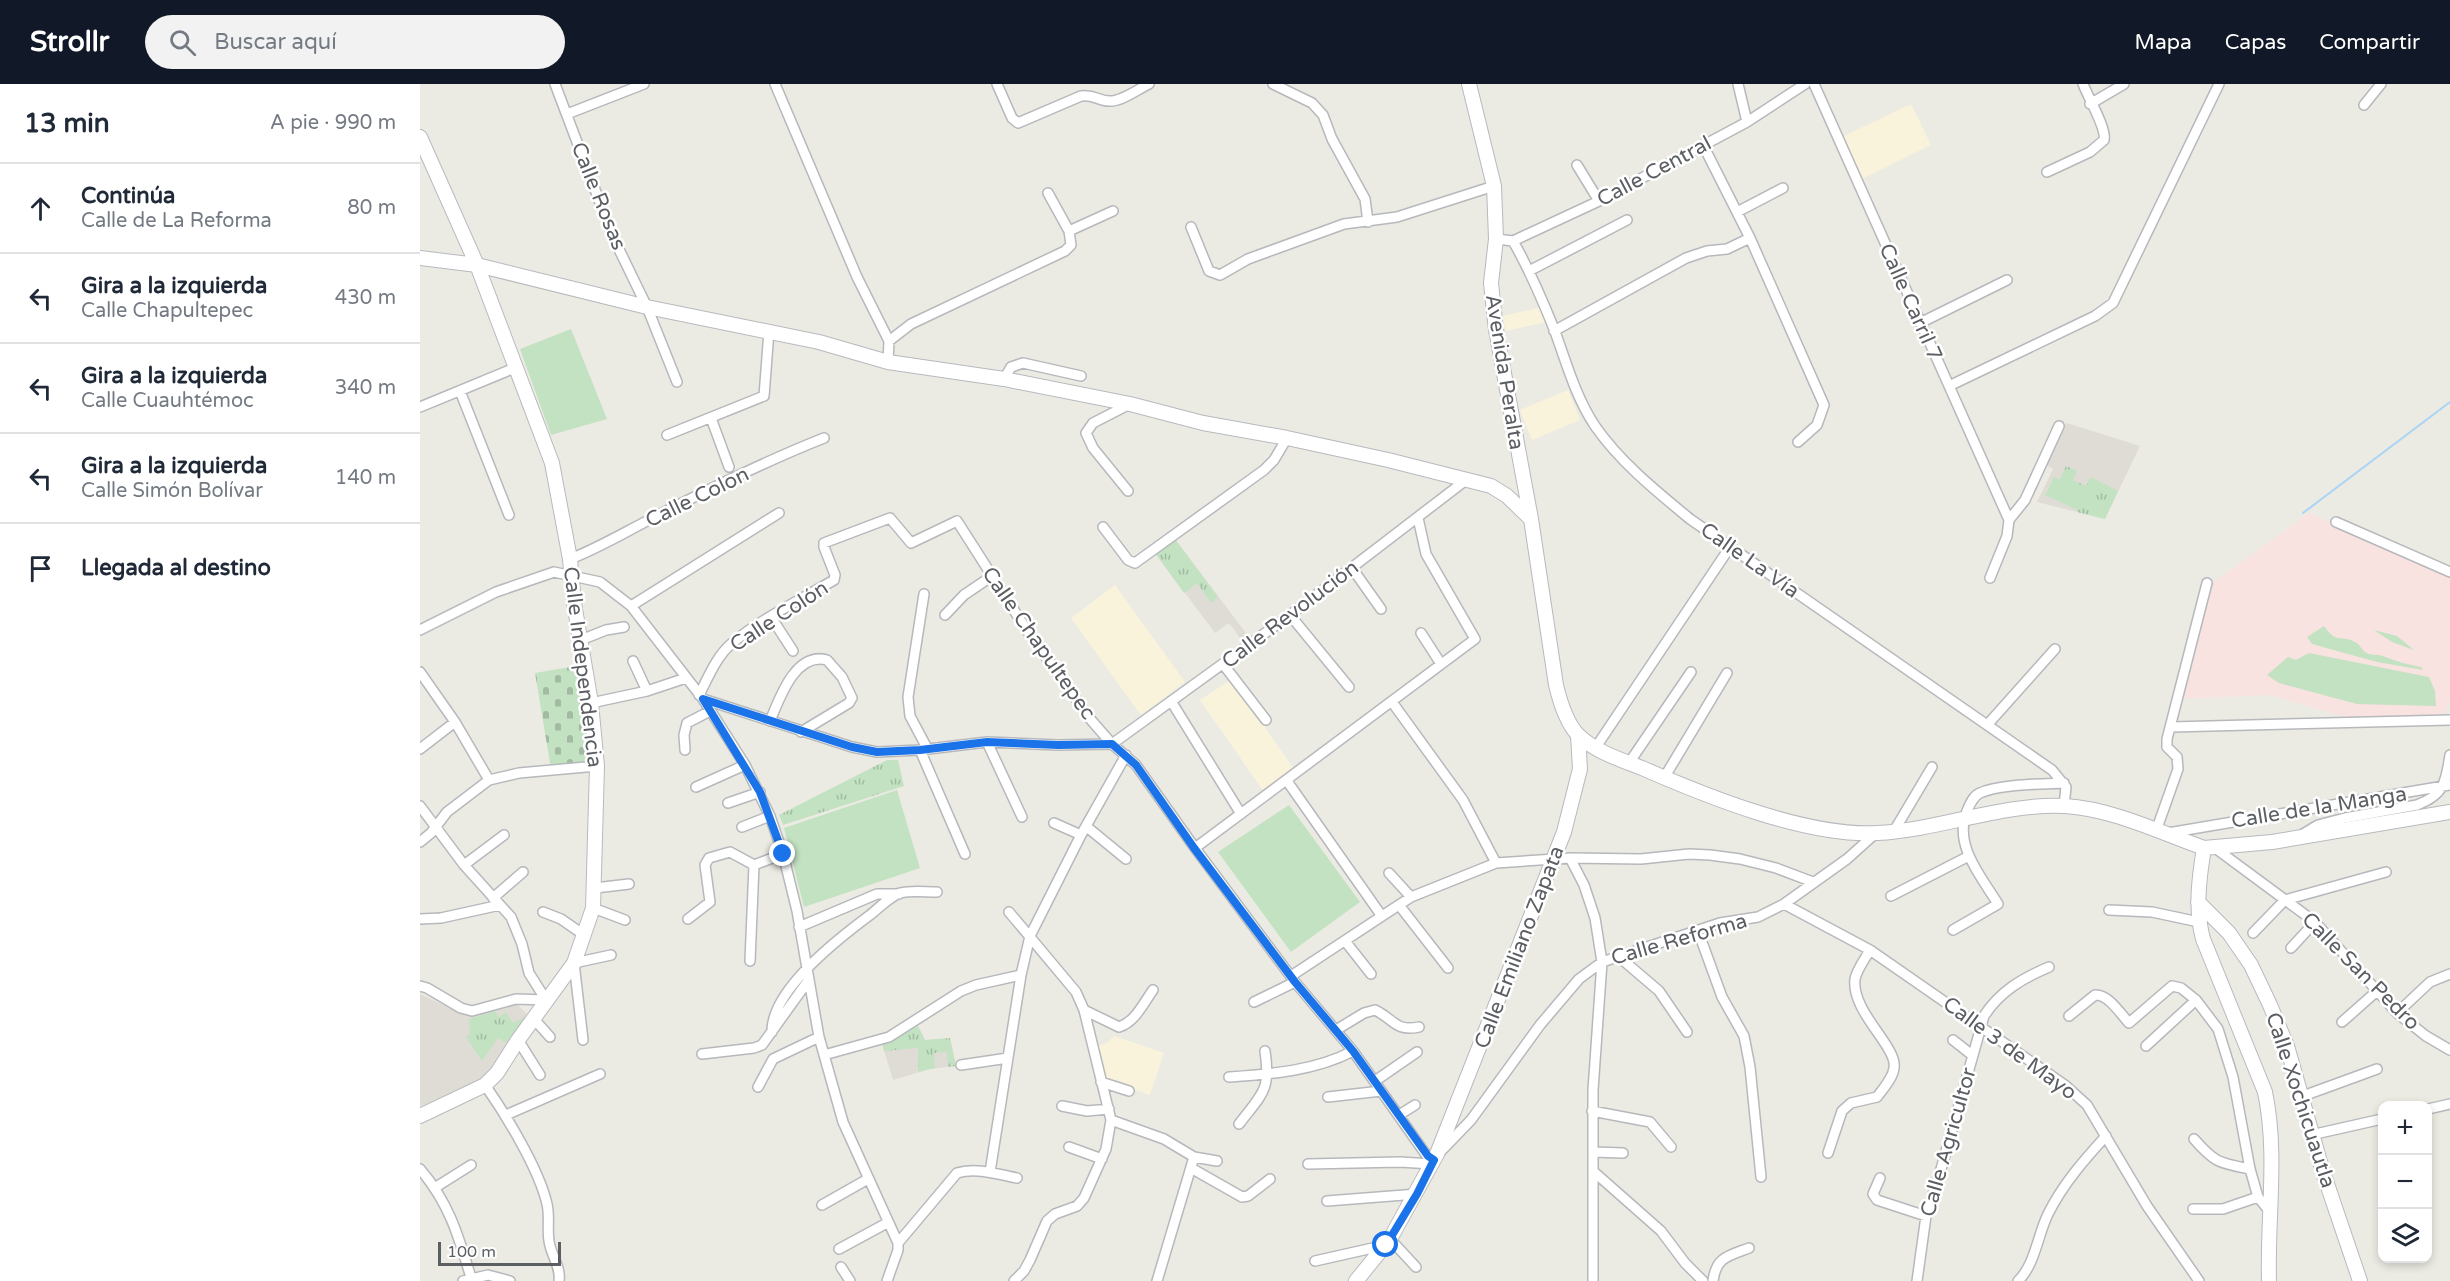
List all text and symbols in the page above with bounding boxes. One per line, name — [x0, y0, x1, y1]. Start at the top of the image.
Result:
search box — [145, 15, 565, 69]
text: Strollr — [30, 25, 109, 59]
icon: search — [166, 26, 199, 59]
text: Buscar aquí — [214, 29, 337, 55]
text: Mapa — [2135, 30, 2192, 55]
text: Capas — [2225, 30, 2286, 55]
text: Compartir — [2319, 30, 2420, 55]
text: 13 min — [24, 108, 110, 139]
text: A pie · 990 m — [270, 111, 396, 135]
street label: Calle Central — [1593, 131, 1716, 212]
street label: Calle Rosas — [566, 139, 631, 254]
text: Continúa — [81, 183, 175, 209]
icon: ahead — [24, 192, 57, 225]
text: 80 m — [347, 196, 396, 220]
text: Calle de La Reforma — [81, 209, 272, 233]
street label: Calle Carril 7 — [1874, 240, 1948, 365]
text: Gira a la izquierda — [81, 273, 267, 299]
icon: left — [24, 282, 57, 315]
text: 430 m — [335, 286, 396, 310]
street label: Avenida Peralta — [1480, 293, 1529, 452]
text: Calle Chapultepec — [81, 299, 253, 323]
text: Gira a la izquierda — [81, 363, 267, 389]
icon: left — [24, 372, 57, 405]
text: 340 m — [335, 376, 396, 400]
text: Calle Cuauhtémoc — [81, 389, 254, 413]
text: Gira a la izquierda — [81, 453, 267, 479]
icon: left — [24, 462, 57, 495]
street label: Calle Colon — [641, 462, 753, 533]
text: 140 m — [335, 466, 396, 490]
text: Calle Simón Bolívar — [81, 479, 263, 503]
street label: Calle La Vía — [1695, 517, 1804, 604]
icon: arrive — [24, 552, 57, 585]
text: Llegada al destino — [81, 555, 271, 581]
street label: Calle Revolución — [1217, 555, 1364, 674]
street label: Calle Chapultepec — [977, 562, 1101, 724]
street label: Calle Independencia — [558, 565, 607, 769]
street label: Calle Colón — [725, 575, 833, 657]
street label: Calle de la Manga — [2230, 781, 2409, 834]
route end — [769, 840, 795, 866]
street label: Calle Emiliano Zapata — [1469, 842, 1570, 1052]
street label: Calle San Pedro — [2296, 907, 2425, 1036]
street label: Calle Reforma — [1608, 908, 1750, 971]
street label: Calle 3 de Mayo — [1938, 991, 2081, 1105]
street label: Calle Xochicuautla — [2260, 1009, 2341, 1191]
street label: Calle Agricultor — [1915, 1065, 1982, 1220]
map controls — [2378, 1101, 2432, 1263]
button: + — [2378, 1101, 2432, 1155]
button: − — [2378, 1155, 2432, 1209]
button: layers — [2378, 1209, 2432, 1263]
route start — [1372, 1231, 1398, 1257]
scale bar — [438, 1239, 561, 1266]
text: 100 m — [447, 1242, 496, 1262]

